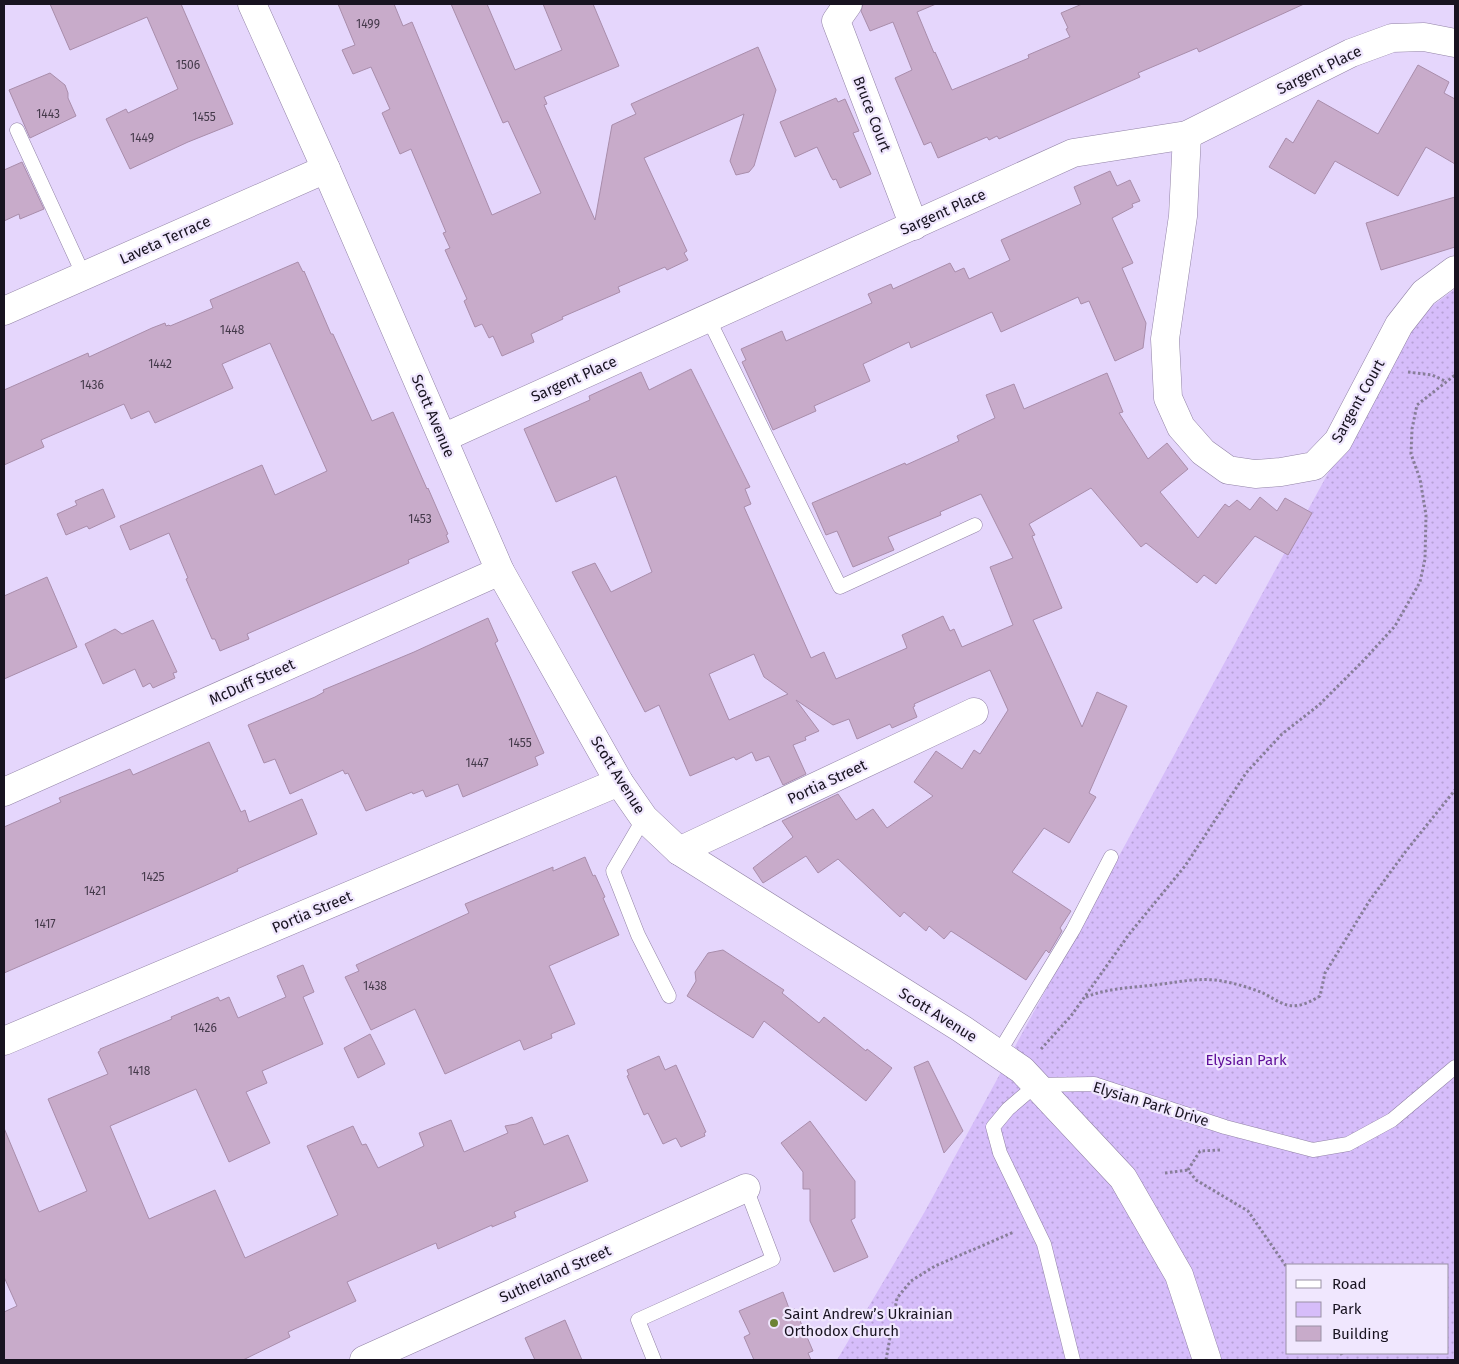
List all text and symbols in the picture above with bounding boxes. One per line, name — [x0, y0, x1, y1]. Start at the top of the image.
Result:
house number: 1499 — [356, 17, 380, 31]
street label: Sargent Place — [1274, 42, 1364, 98]
house number: 1506 — [176, 58, 200, 72]
street label: Bruce Court — [849, 74, 895, 155]
house number: 1443 — [36, 107, 60, 121]
house number: 1455 — [192, 110, 216, 124]
house number: 1449 — [130, 131, 154, 145]
street label: Sargent Place — [897, 185, 989, 239]
street label: Laveta Terrace — [117, 212, 213, 268]
house number: 1448 — [220, 323, 245, 337]
street label: Sargent Place — [528, 352, 620, 406]
street label: Sargent Court — [1328, 356, 1389, 446]
house number: 1442 — [148, 357, 172, 371]
street label: Scott Avenue — [407, 372, 459, 460]
house number: 1436 — [80, 378, 104, 392]
house number: 1453 — [408, 512, 432, 526]
street label: McDuff Street — [206, 655, 298, 709]
street label: Scott Avenue — [587, 733, 649, 817]
house number: 1455 — [508, 736, 532, 750]
house number: 1447 — [465, 756, 489, 770]
street label: Portia Street — [785, 756, 870, 808]
house number: 1425 — [141, 870, 165, 884]
house number: 1421 — [84, 884, 106, 898]
street label: Portia Street — [269, 887, 355, 937]
house number: 1417 — [34, 917, 56, 931]
house number: 1438 — [363, 979, 387, 993]
street label: Scott Avenue — [896, 984, 980, 1046]
house number: 1426 — [193, 1021, 217, 1035]
park label: Elysian Park — [1205, 1051, 1287, 1069]
house number: 1418 — [128, 1064, 151, 1078]
street label: Elysian Park Drive — [1091, 1078, 1211, 1130]
street label: Sutherland Street — [497, 1241, 614, 1307]
legend — [1286, 1264, 1449, 1354]
text: Road — [1332, 1275, 1367, 1293]
text: Park — [1332, 1300, 1362, 1318]
place label: Saint Andrew’s Ukrainian Orthodox Church — [784, 1305, 953, 1340]
marker: Saint Andrew’s Ukrainian Orthodox Church — [768, 1317, 780, 1329]
text: Building — [1332, 1325, 1388, 1343]

